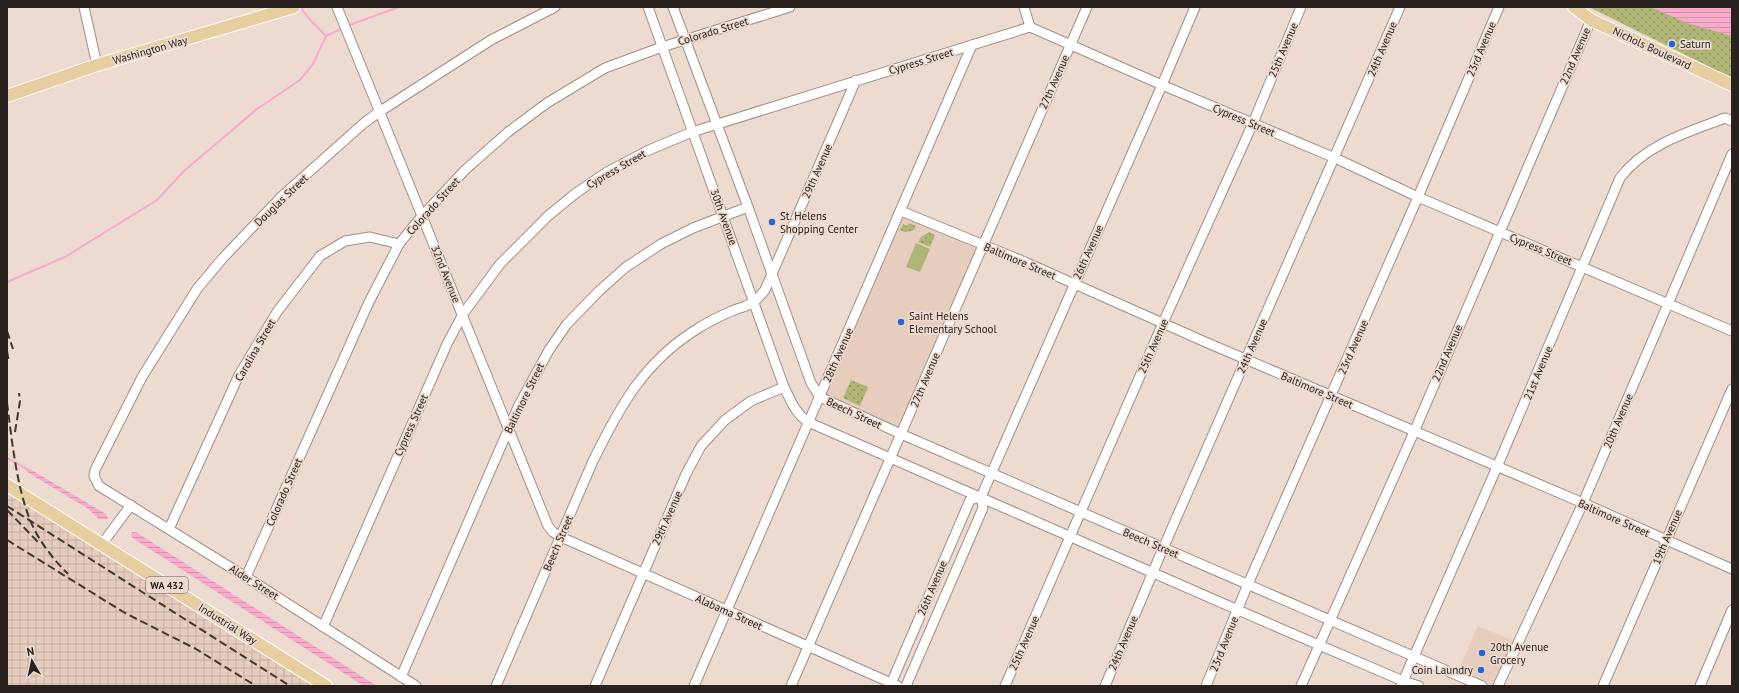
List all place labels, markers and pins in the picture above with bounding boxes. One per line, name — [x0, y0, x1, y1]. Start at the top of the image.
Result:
place label: Saturn — [1680, 37, 1711, 51]
marker: Saturn — [1667, 39, 1677, 49]
place label: St. Helens Shopping Center — [780, 209, 858, 236]
marker: St. Helens Shopping Center — [767, 217, 777, 227]
place label: Saint Helens Elementary School — [909, 309, 997, 336]
marker: Saint Helens Elementary School — [896, 317, 906, 327]
place label: 20th Avenue Grocery — [1490, 640, 1549, 667]
marker: 20th Avenue Grocery — [1477, 648, 1487, 658]
place label: Coin Laundry — [1412, 663, 1474, 677]
marker: Coin Laundry — [1476, 665, 1486, 675]

